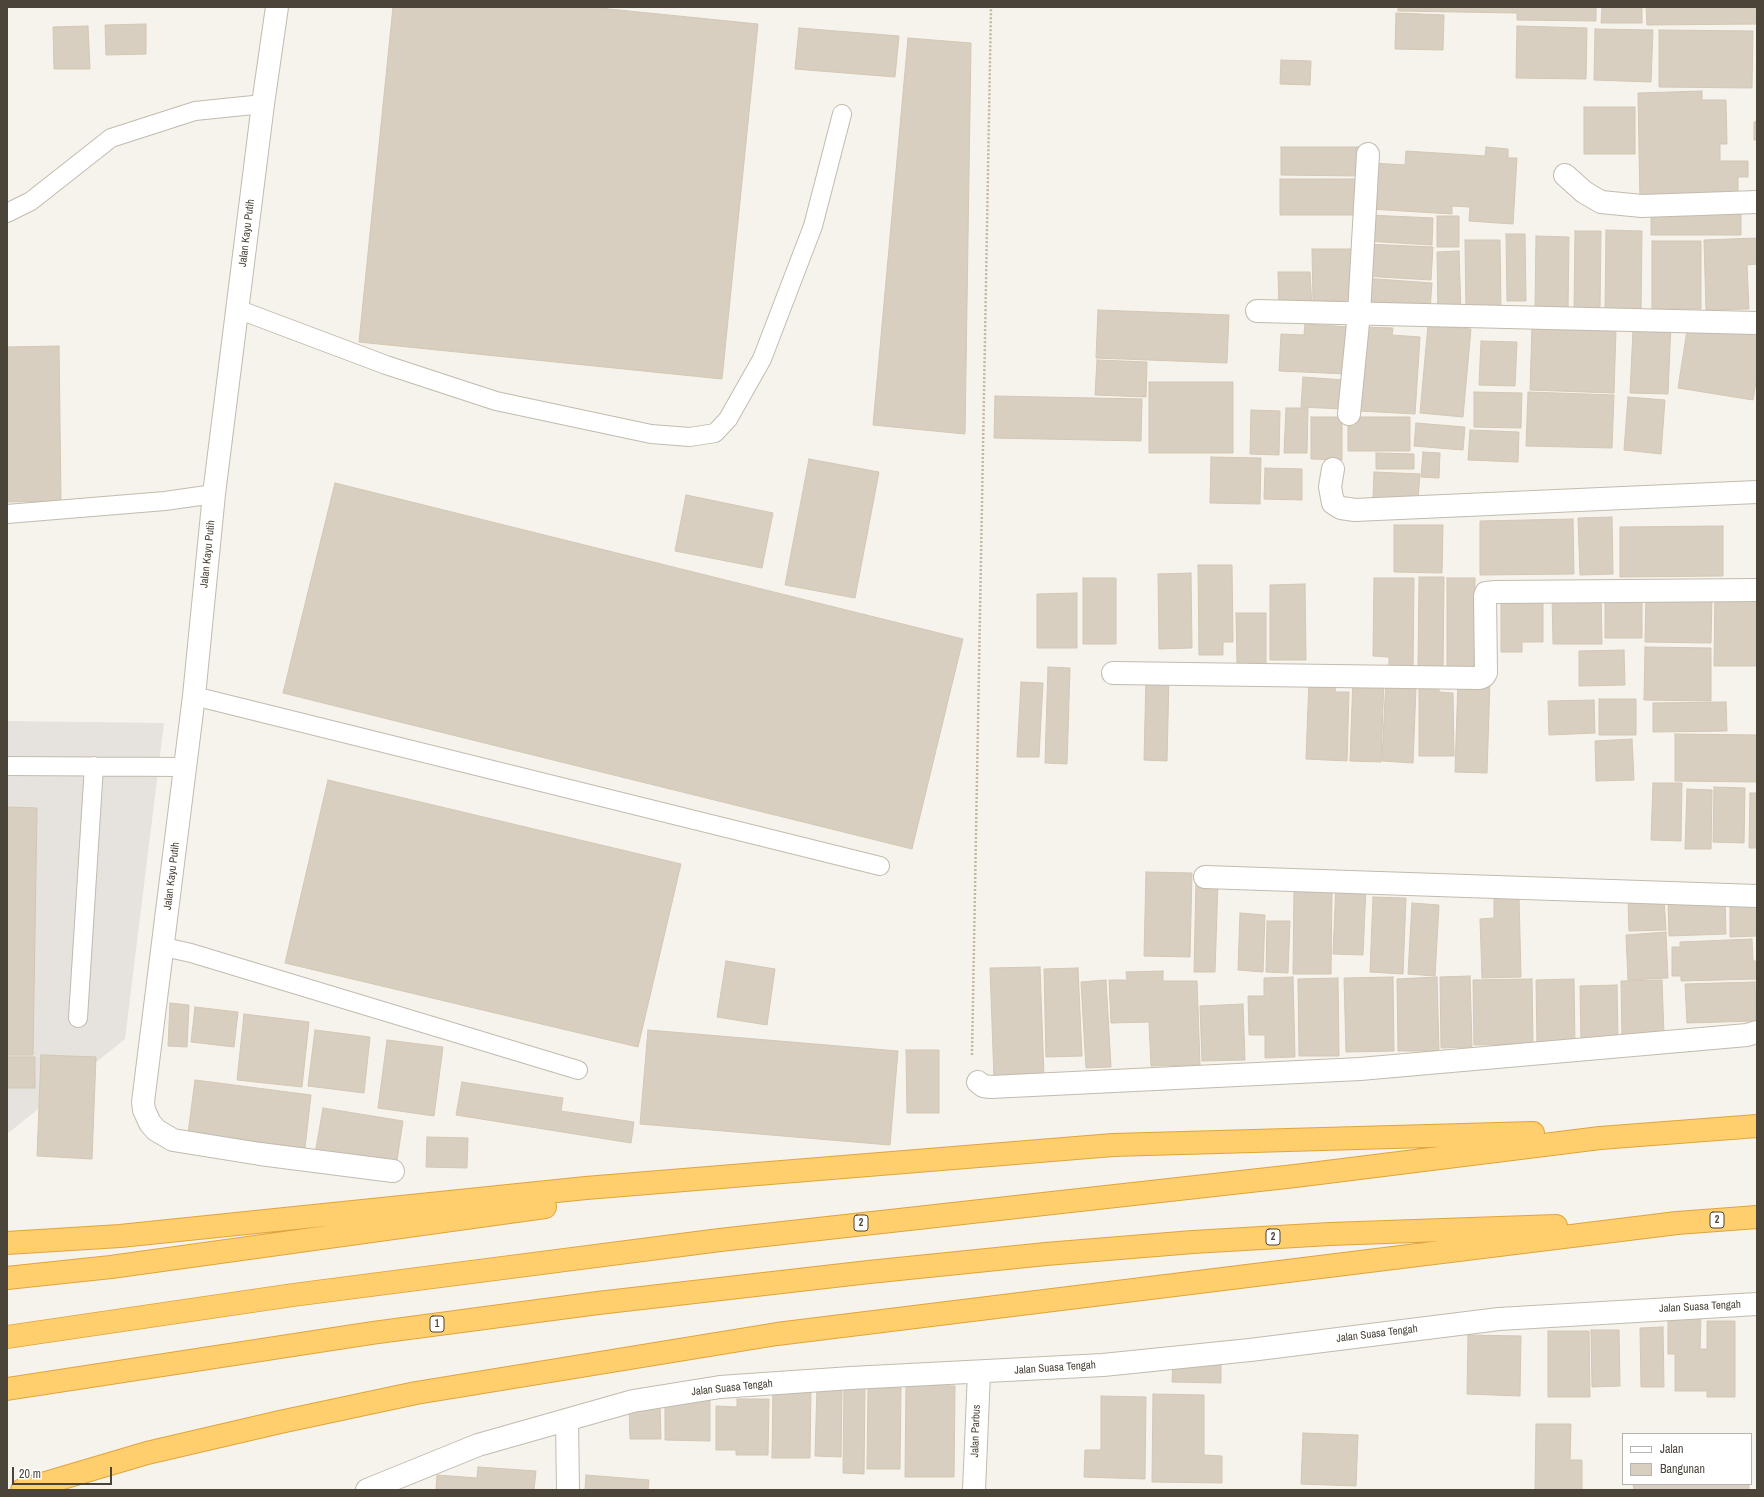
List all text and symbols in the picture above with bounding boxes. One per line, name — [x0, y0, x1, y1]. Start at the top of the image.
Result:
street label: Jalan Kayu Putih — [236, 198, 258, 268]
street label: Jalan Kayu Putih — [198, 519, 218, 589]
street label: Jalan Kayu Putih — [161, 841, 183, 911]
road number: 2 — [1710, 1212, 1724, 1228]
road number: 2 — [854, 1215, 868, 1231]
road number: 2 — [1266, 1229, 1280, 1245]
street label: Jalan Suasa Tengah — [1659, 1298, 1741, 1316]
road number: 1 — [430, 1316, 444, 1332]
street label: Jalan Suasa Tengah — [1336, 1322, 1418, 1346]
street label: Jalan Suasa Tengah — [1014, 1359, 1096, 1377]
street label: Jalan Suasa Tengah — [691, 1377, 773, 1399]
street label: Jalan Parbus — [968, 1404, 984, 1458]
legend — [1622, 1433, 1752, 1485]
text: Jalan — [1660, 1441, 1684, 1457]
scale bar — [14, 1459, 114, 1485]
text: Bangunan — [1660, 1461, 1705, 1477]
text: 20 m — [19, 1466, 41, 1482]

